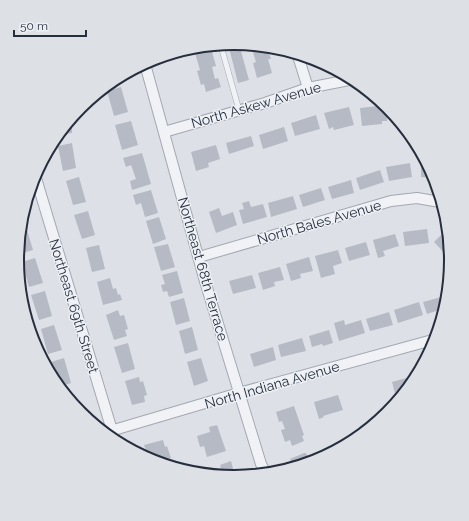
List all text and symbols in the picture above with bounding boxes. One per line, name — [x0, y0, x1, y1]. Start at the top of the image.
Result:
scale bar — [14, 12, 86, 38]
text: 50 m — [20, 19, 48, 33]
street label: North Askew Avenue — [189, 79, 323, 131]
street label: Northeast 68th Terrace — [175, 195, 231, 343]
street label: North Bales Avenue — [255, 197, 383, 247]
street label: Northeast 69th Street — [46, 237, 102, 375]
street label: North Indiana Avenue — [203, 358, 341, 412]

